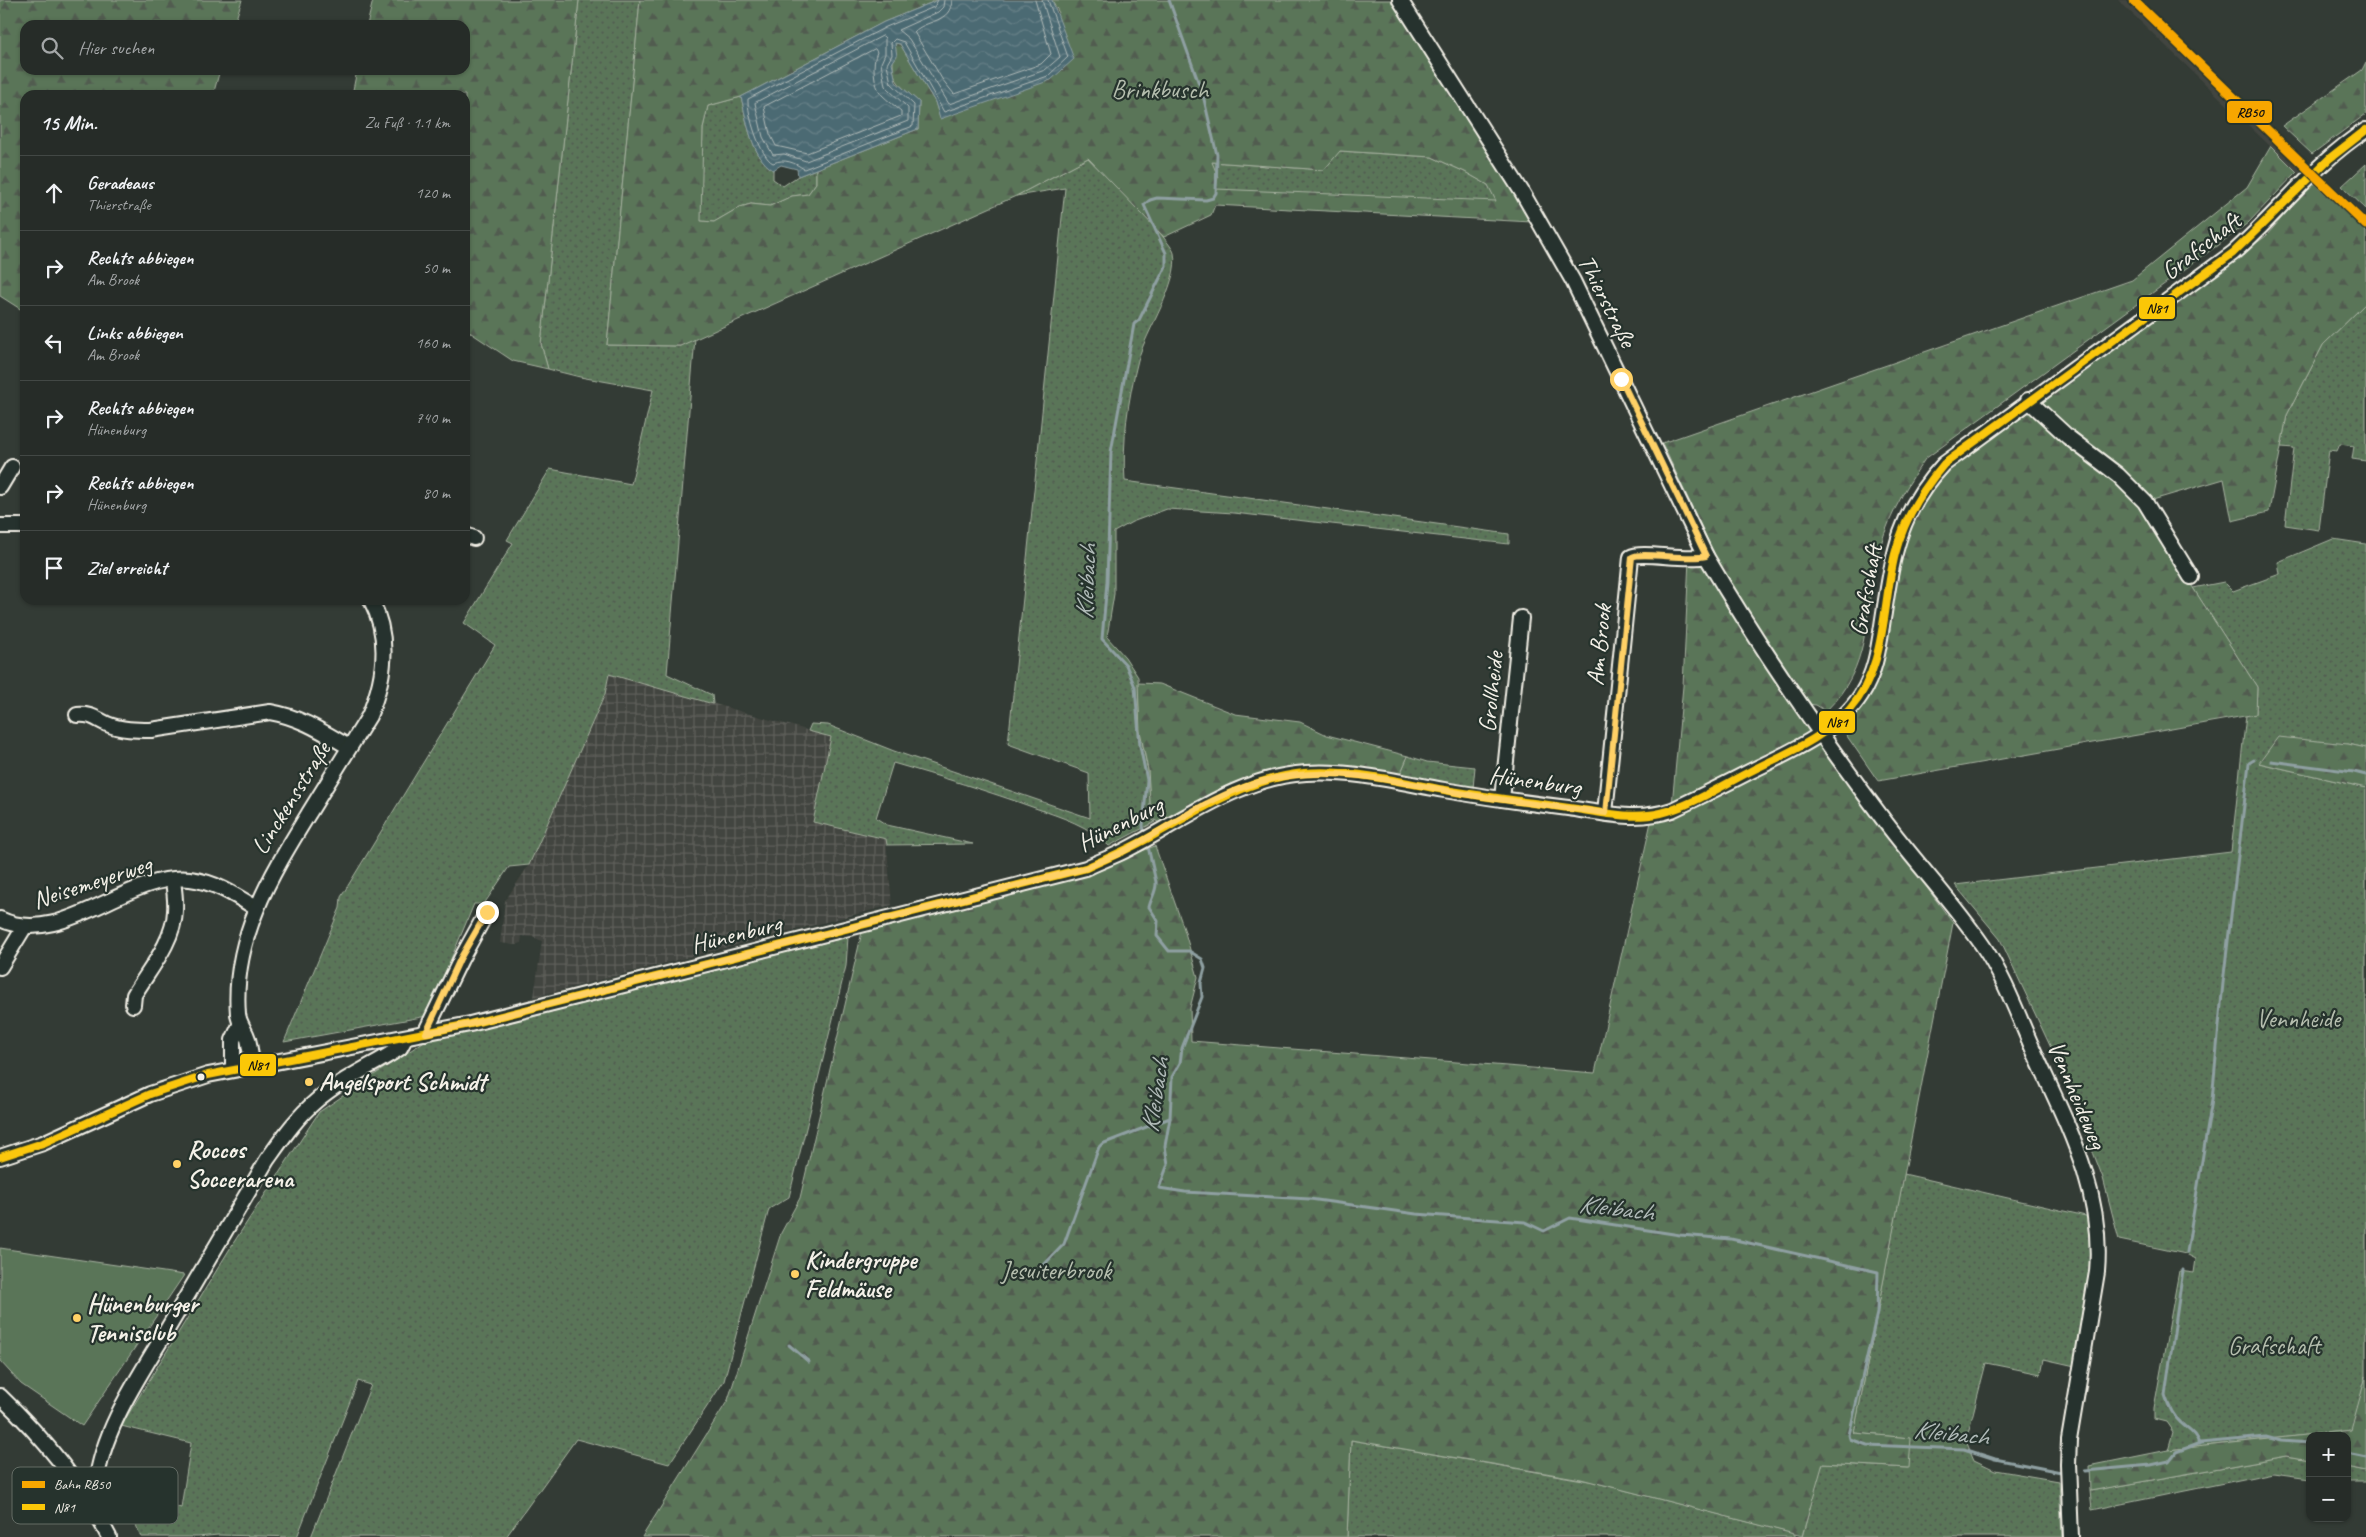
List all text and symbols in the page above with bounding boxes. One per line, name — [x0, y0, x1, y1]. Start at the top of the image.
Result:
search box — [20, 20, 470, 75]
icon: search — [38, 34, 66, 62]
text: Hier suchen — [78, 36, 154, 60]
park label: Brinkbusch — [1112, 74, 1210, 106]
line badge: RB50 — [2226, 100, 2273, 124]
text: RB50 — [2236, 104, 2265, 121]
text: 15 Min. — [40, 110, 97, 136]
text: Zu Fuß · 1.1 km — [365, 113, 450, 133]
text: Geradeaus — [87, 171, 154, 195]
icon: ahead — [40, 179, 68, 207]
text: 120 m — [416, 183, 450, 203]
text: Thierstraße — [87, 195, 151, 215]
street label: Grafschaft — [2155, 203, 2249, 287]
text: Rechts abbiegen — [87, 246, 193, 270]
street label: Thierstraße — [1570, 249, 1645, 354]
icon: right — [40, 254, 68, 282]
text: 50 m — [423, 258, 450, 278]
text: Am Brook — [87, 270, 139, 290]
line badge: N81 — [2138, 296, 2176, 320]
text: N81 — [2146, 300, 2169, 317]
text: Links abbiegen — [87, 321, 183, 345]
icon: left — [40, 329, 68, 357]
text: 160 m — [416, 333, 450, 353]
text: Am Brook — [87, 345, 139, 365]
route start — [1610, 368, 1633, 391]
text: Rechts abbiegen — [87, 396, 193, 420]
icon: right — [40, 404, 68, 432]
text: 740 m — [416, 408, 450, 428]
text: Hünenburg — [87, 420, 146, 440]
text: Rechts abbiegen — [87, 471, 193, 495]
icon: right — [40, 479, 68, 507]
text: 80 m — [423, 483, 450, 503]
text: Hünenburg — [87, 495, 146, 515]
street label: Grafschaft — [1842, 539, 1890, 638]
water label: Kleibach — [1068, 542, 1105, 620]
icon: arrive — [40, 554, 68, 582]
text: Ziel erreicht — [87, 556, 167, 580]
street label: Am Brook — [1579, 601, 1619, 687]
street label: Grollheide — [1471, 648, 1511, 734]
line badge: N81 — [1818, 710, 1856, 734]
text: N81 — [1826, 714, 1849, 731]
street label: Linckensstraße — [244, 734, 339, 860]
street label: Hünenburg — [1487, 759, 1585, 804]
street label: Hünenburg — [1072, 788, 1170, 859]
street label: Neisemeyerweg — [28, 847, 158, 916]
route end — [476, 901, 499, 924]
street label: Hünenburg — [688, 907, 787, 961]
park label: Vennheide — [2256, 1003, 2342, 1035]
street label: Vennheideweg — [2040, 1036, 2115, 1156]
line badge: N81 — [239, 1053, 277, 1077]
water label: Kleibach — [1133, 1054, 1177, 1134]
text: N81 — [247, 1057, 270, 1074]
place label: Angelsport Schmidt — [319, 1066, 490, 1098]
unlabelled marker — [196, 1072, 206, 1082]
marker: Angelsport Schmidt — [303, 1076, 315, 1088]
place label: Roccos Soccerarena — [187, 1134, 295, 1195]
marker: Roccos Soccerarena — [171, 1158, 183, 1170]
water label: Kleibach — [1577, 1187, 1657, 1229]
place label: Kindergruppe Feldmäuse — [805, 1244, 919, 1305]
park label: Jesuiterbrook — [1000, 1255, 1113, 1287]
marker: Kindergruppe Feldmäuse — [789, 1268, 801, 1280]
place label: Hünenburger Tennisclub — [87, 1288, 201, 1349]
marker: Hünenburger Tennisclub — [71, 1312, 83, 1324]
park label: Grafschaft — [2228, 1330, 2323, 1362]
water label: Kleibach — [1912, 1413, 1992, 1454]
map controls — [2306, 1432, 2351, 1522]
button: + — [2306, 1432, 2351, 1477]
legend — [12, 1467, 178, 1524]
text: Bahn RB50 — [54, 1476, 112, 1493]
button: − — [2306, 1477, 2351, 1522]
text: N81 — [54, 1499, 76, 1516]

